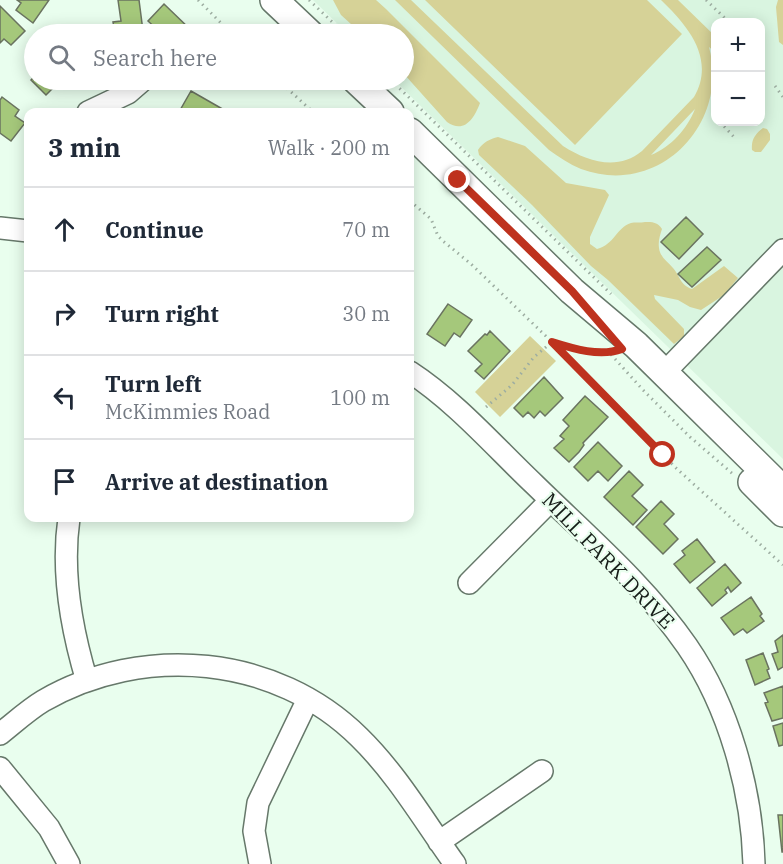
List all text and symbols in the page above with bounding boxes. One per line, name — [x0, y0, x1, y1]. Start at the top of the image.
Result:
map controls — [711, 18, 765, 126]
button: + — [711, 18, 765, 72]
search box — [24, 24, 414, 90]
icon: search — [45, 41, 78, 74]
text: Search here — [93, 43, 217, 72]
button: − — [711, 72, 765, 126]
text: 3 min — [48, 130, 121, 164]
text: Walk · 200 m — [268, 134, 390, 161]
route end — [444, 166, 470, 192]
icon: ahead — [48, 213, 81, 246]
text: Continue — [105, 215, 204, 244]
text: 70 m — [342, 216, 390, 243]
icon: right — [48, 297, 81, 330]
text: Turn right — [105, 299, 219, 328]
text: 30 m — [342, 300, 390, 327]
text: Turn left — [105, 369, 201, 398]
icon: left — [48, 381, 81, 414]
text: 100 m — [330, 384, 390, 411]
text: McKimmies Road — [105, 398, 270, 425]
route start — [649, 441, 675, 467]
icon: arrive — [48, 465, 81, 498]
text: Arrive at destination — [105, 467, 328, 496]
street label: MILL PARK DRIVE — [536, 486, 681, 635]

